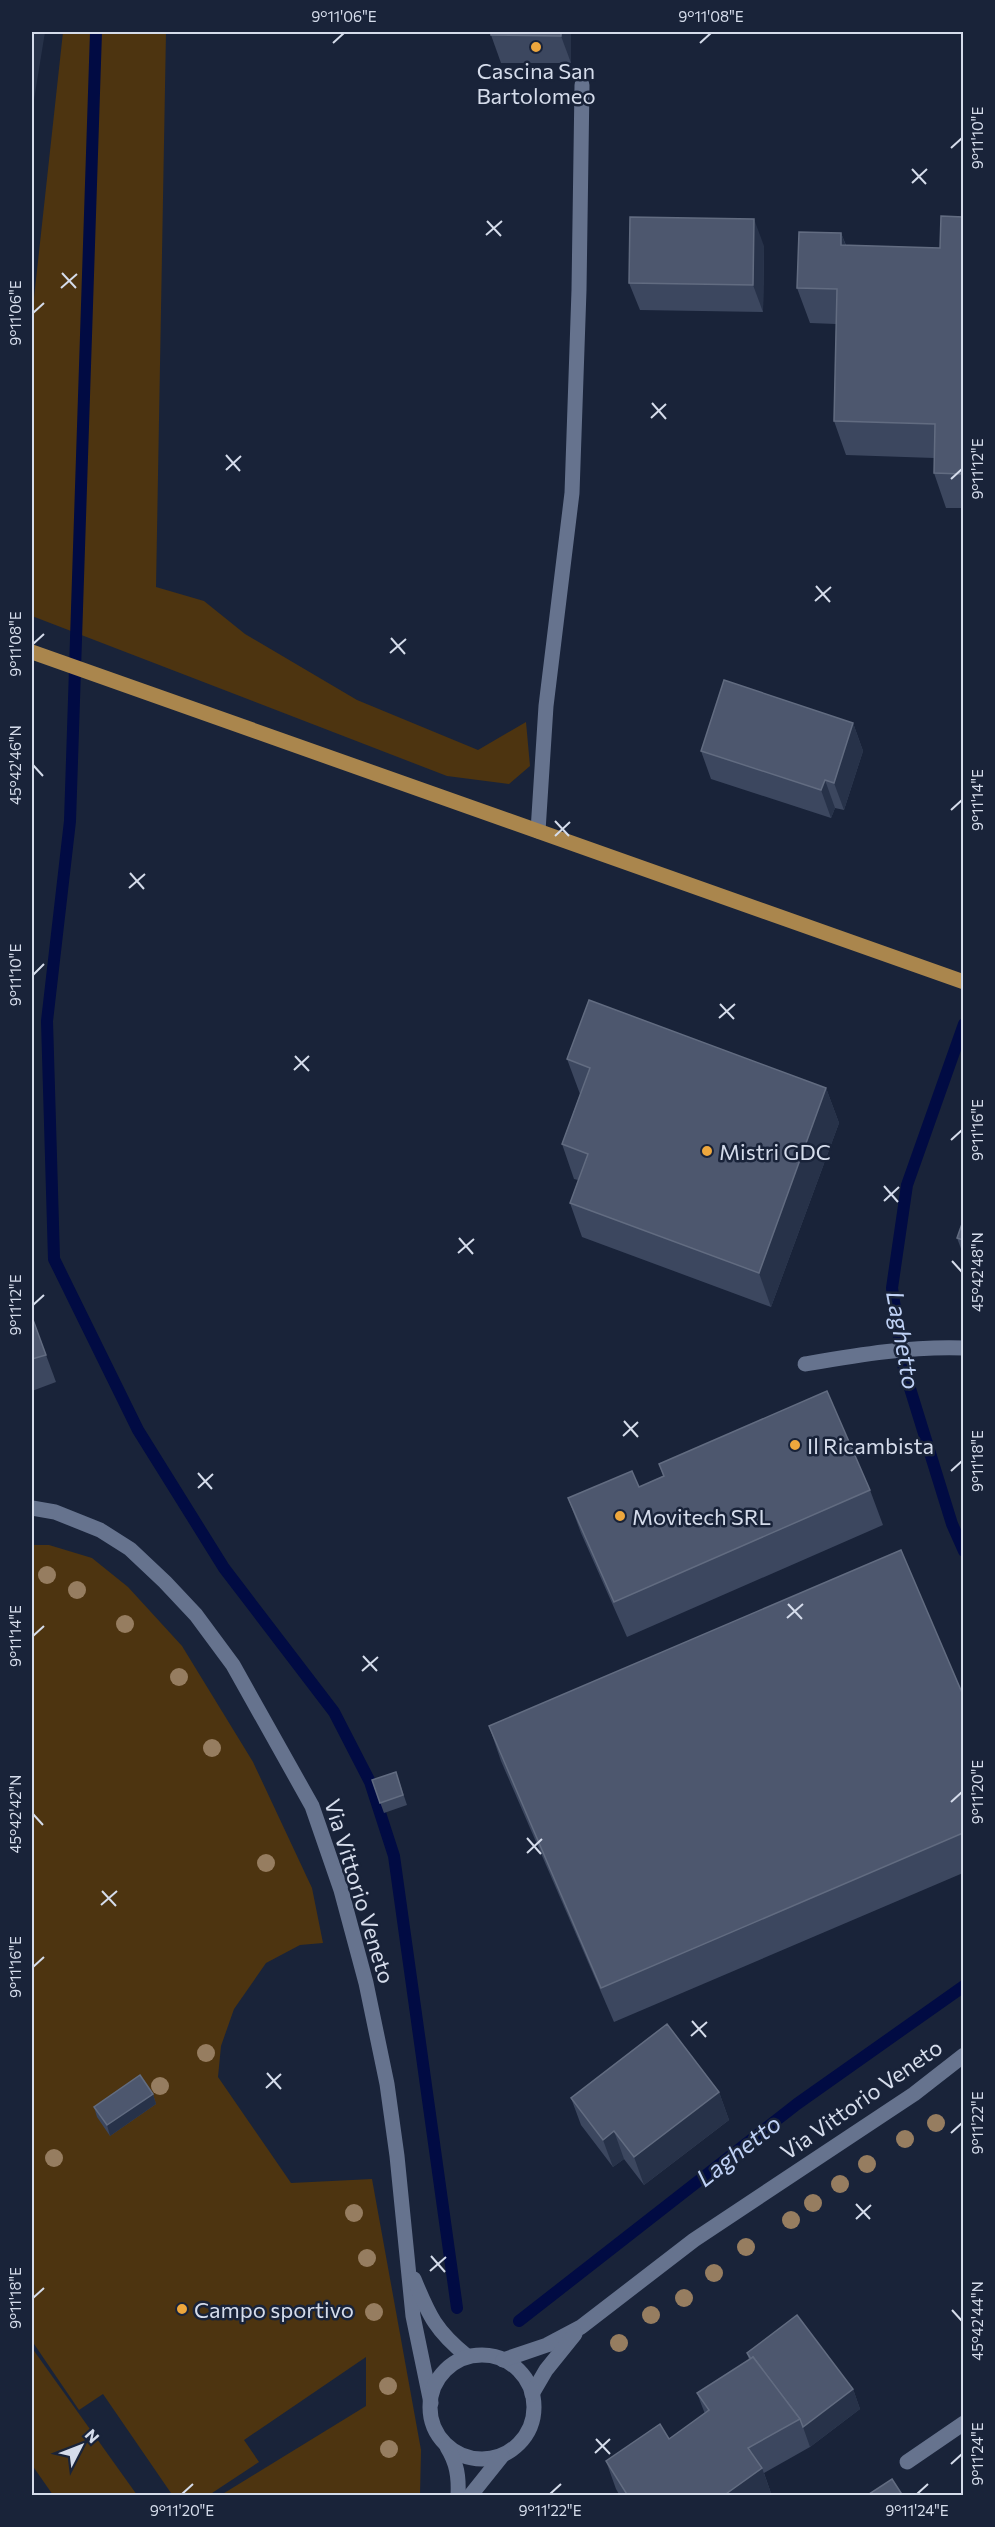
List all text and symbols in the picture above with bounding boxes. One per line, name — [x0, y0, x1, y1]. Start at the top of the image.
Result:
text: 9°11'06"E — [311, 7, 377, 25]
text: 9°11'08"E — [678, 7, 744, 25]
marker: Cascina San Bartolomeo — [529, 40, 543, 54]
place label: Cascina San Bartolomeo — [476, 57, 596, 109]
text: 9°11'10"E — [968, 107, 986, 169]
text: 9°11'06"E — [6, 280, 24, 346]
text: 9°11'12"E — [968, 438, 986, 500]
text: 9°11'08"E — [6, 611, 24, 677]
text: 45°42'46"N — [6, 725, 24, 805]
text: 9°11'14"E — [968, 769, 986, 831]
text: 9°11'10"E — [6, 944, 24, 1006]
text: 9°11'16"E — [968, 1099, 986, 1161]
place label: Mistri GDC — [719, 1138, 831, 1165]
marker: Mistri GDC — [700, 1144, 714, 1158]
text: 45°42'48"N — [968, 1232, 986, 1312]
text: 9°11'12"E — [6, 1274, 24, 1336]
water label: Laghetto — [881, 1289, 927, 1391]
text: 9°11'18"E — [968, 1430, 986, 1492]
place label: Il Ricambista — [807, 1432, 934, 1459]
marker: Il Ricambista — [788, 1438, 802, 1452]
place label: Movitech SRL — [632, 1503, 771, 1530]
marker: Movitech SRL — [613, 1509, 627, 1523]
text: 9°11'14"E — [6, 1605, 24, 1667]
text: 9°11'20"E — [968, 1760, 986, 1824]
text: 45°42'42"N — [6, 1775, 24, 1853]
street label: Via Vittorio Veneto — [319, 1796, 401, 1986]
text: 9°11'16"E — [6, 1936, 24, 1998]
street label: Via Vittorio Veneto — [775, 2033, 947, 2165]
text: 9°11'22"E — [968, 2091, 986, 2155]
water label: Laghetto — [690, 2108, 786, 2192]
text: 9°11'18"E — [6, 2267, 24, 2329]
text: 45°42'44"N — [968, 2281, 986, 2361]
place label: Campo sportivo — [194, 2296, 354, 2323]
marker: Campo sportivo — [175, 2302, 189, 2316]
north arrow — [51, 2416, 111, 2476]
text: 9°11'24"E — [968, 2422, 986, 2486]
text: N — [81, 2425, 104, 2446]
text: 9°11'20"E — [150, 2501, 214, 2519]
text: 9°11'22"E — [518, 2501, 582, 2519]
text: 9°11'24"E — [885, 2501, 949, 2519]

